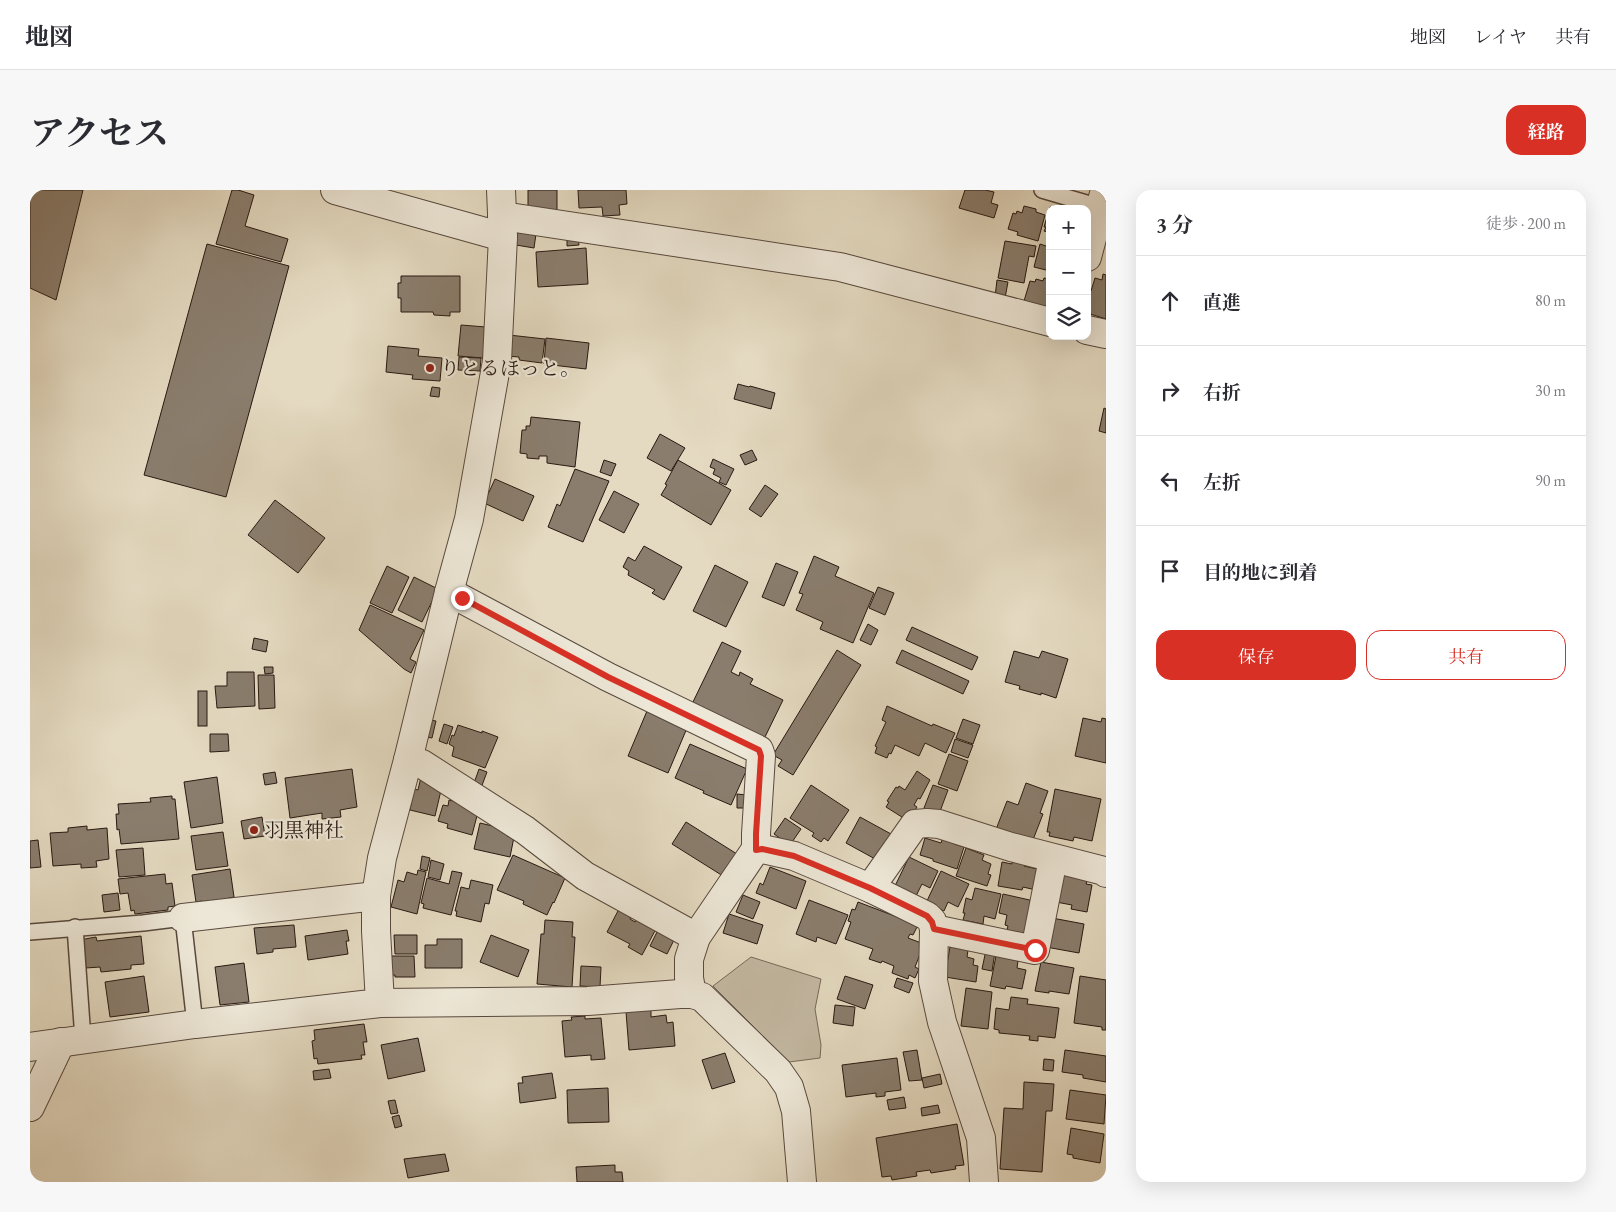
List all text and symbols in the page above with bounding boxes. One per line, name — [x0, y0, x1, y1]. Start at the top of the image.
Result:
text: 地図 — [25, 21, 73, 52]
text: 地図 — [1410, 25, 1446, 48]
text: レイヤ — [1474, 25, 1527, 48]
text: 共有 — [1555, 25, 1591, 48]
button: 経路 — [1506, 105, 1586, 155]
text: アクセス — [30, 110, 169, 155]
map controls — [1046, 205, 1091, 340]
button: + — [1046, 205, 1091, 250]
text: 3 分 — [1156, 211, 1193, 238]
text: 徒歩 · 200 m — [1486, 213, 1566, 234]
button: − — [1046, 250, 1091, 295]
icon: ahead — [1156, 287, 1184, 315]
text: 直進 — [1203, 290, 1241, 315]
text: 80 m — [1535, 290, 1566, 311]
button: layers — [1046, 295, 1091, 340]
place label: りとるほっと。 — [440, 355, 580, 381]
marker: りとるほっと。 — [424, 362, 436, 374]
icon: right — [1156, 377, 1184, 405]
text: 右折 — [1203, 380, 1241, 405]
text: 30 m — [1535, 380, 1566, 401]
icon: left — [1156, 467, 1184, 495]
text: 左折 — [1203, 470, 1241, 495]
text: 90 m — [1535, 470, 1566, 491]
icon: arrive — [1156, 557, 1184, 585]
text: 目的地に到着 — [1203, 560, 1317, 585]
route end — [451, 587, 474, 610]
button: 保存 — [1156, 630, 1356, 680]
button: 共有 — [1366, 630, 1566, 680]
place label: 羽黒神社 — [264, 817, 344, 843]
marker: 羽黒神社 — [248, 824, 260, 836]
route start — [1024, 939, 1047, 962]

